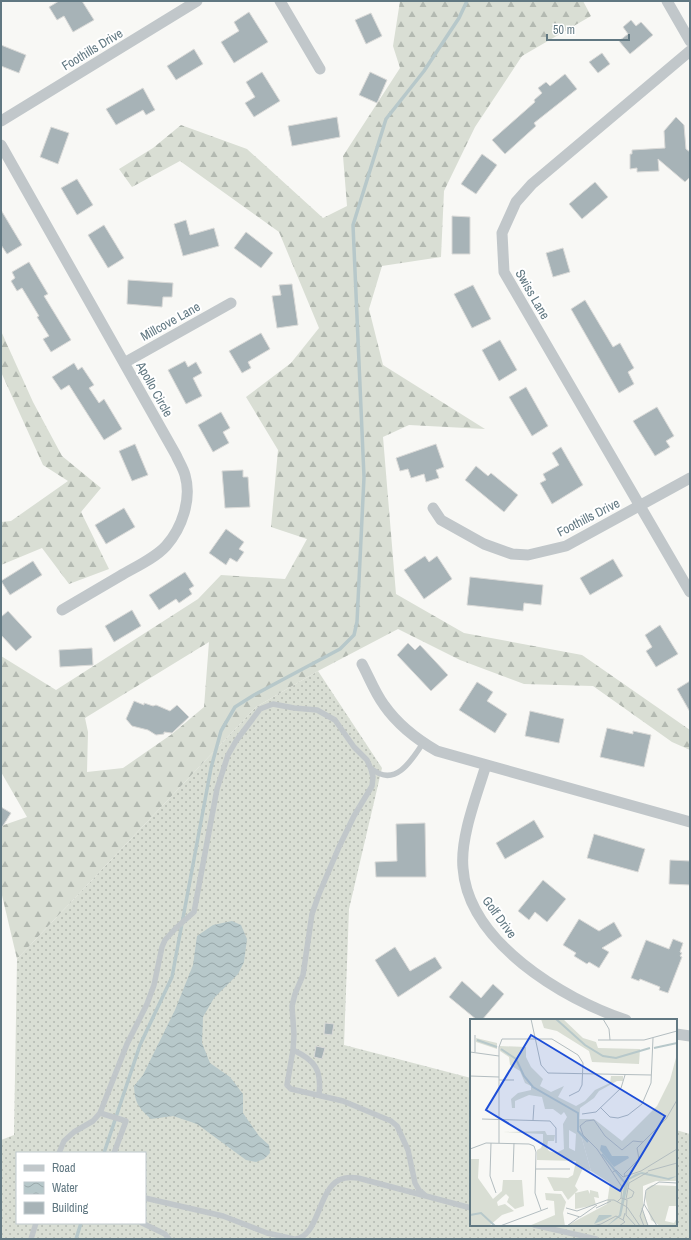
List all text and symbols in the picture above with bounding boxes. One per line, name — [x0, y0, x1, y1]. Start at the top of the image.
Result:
scale bar — [547, 16, 629, 42]
text: 50 m — [553, 22, 575, 38]
street label: Foothills Drive — [59, 25, 126, 74]
street label: Swiss Lane — [511, 266, 554, 322]
street label: Millcove Lane — [137, 298, 203, 345]
street label: Apollo Circle — [132, 358, 177, 420]
street label: Foothills Drive — [554, 494, 623, 541]
street label: Golf Drive — [479, 893, 521, 942]
inset map — [470, 1019, 677, 1226]
legend — [16, 1152, 146, 1224]
text: Road — [52, 1160, 76, 1176]
text: Water — [52, 1180, 79, 1196]
text: Building — [52, 1200, 89, 1216]

